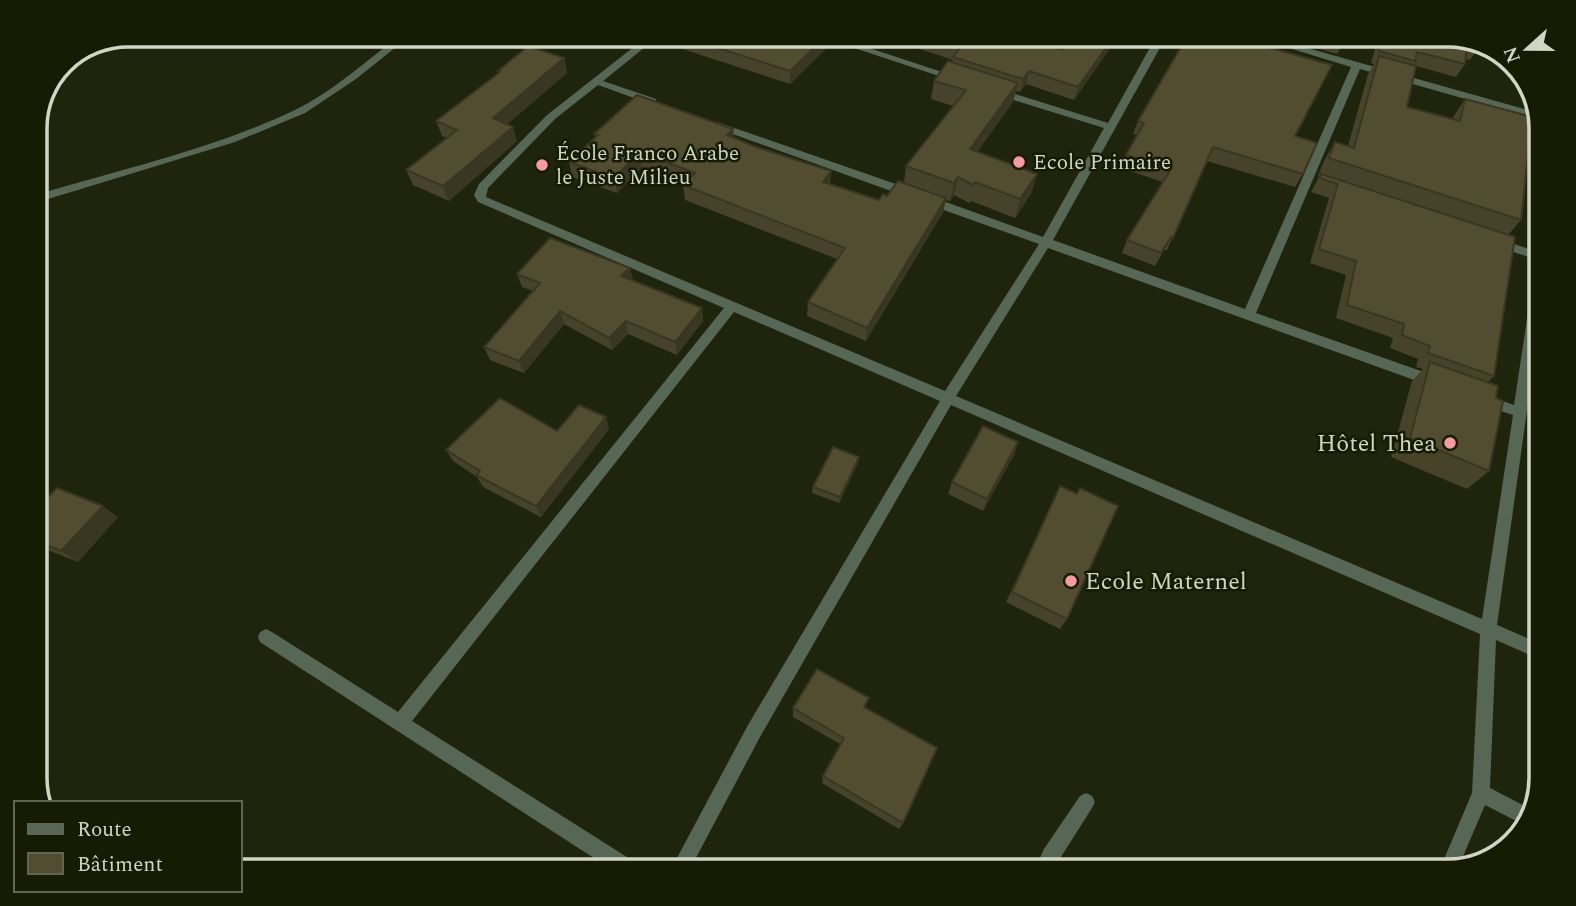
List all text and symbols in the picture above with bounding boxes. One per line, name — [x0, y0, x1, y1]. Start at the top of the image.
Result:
north arrow — [1492, 14, 1562, 84]
text: N — [1496, 42, 1529, 67]
place label: École Franco Arabe le Juste Milieu — [556, 138, 739, 194]
place label: Ecole Primaire — [1033, 147, 1171, 179]
marker: Ecole Primaire — [1011, 154, 1027, 170]
marker: École Franco Arabe le Juste Milieu — [534, 157, 550, 173]
place label: Hôtel Thea — [1317, 426, 1436, 462]
marker: Hôtel Thea — [1442, 435, 1458, 451]
place label: Ecole Maternel — [1085, 564, 1247, 600]
marker: Ecole Maternel — [1063, 573, 1079, 589]
legend — [14, 801, 242, 892]
text: Route — [77, 814, 132, 846]
text: Bâtiment — [77, 849, 163, 881]

